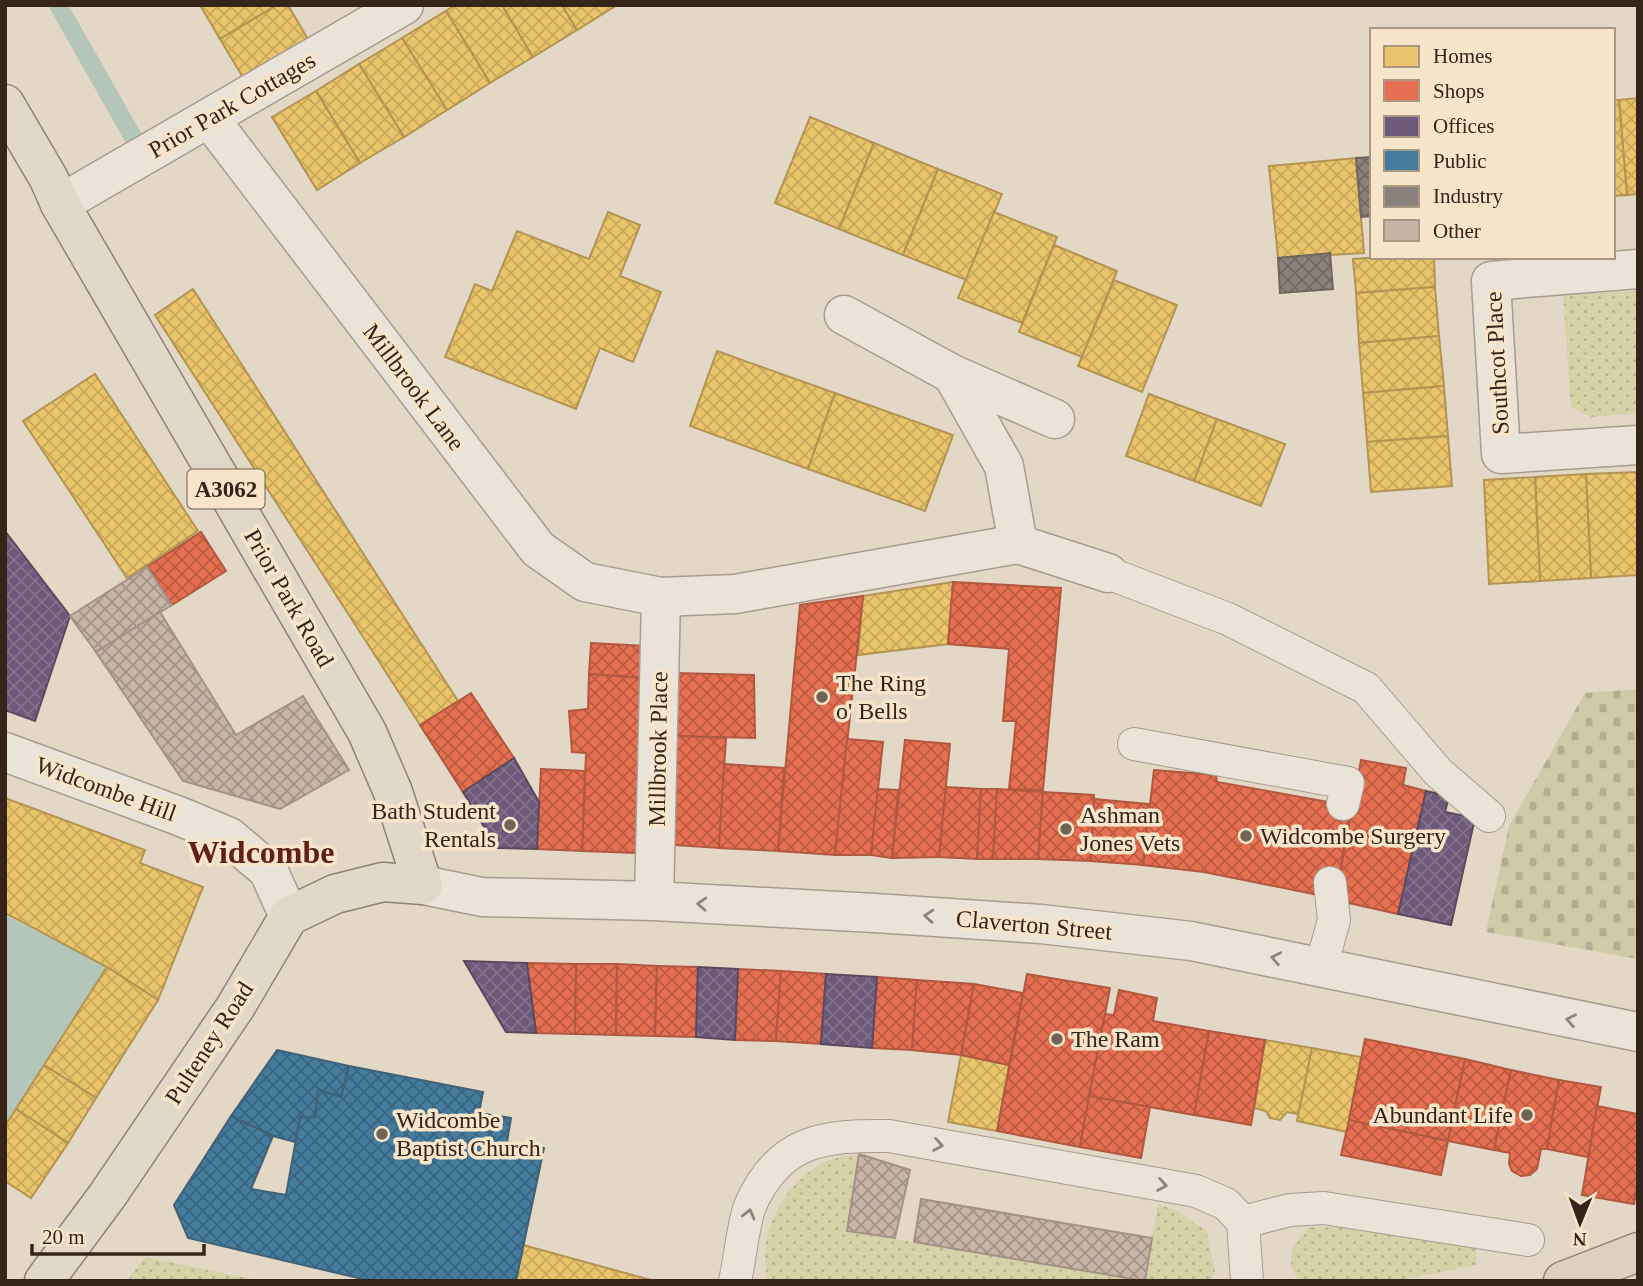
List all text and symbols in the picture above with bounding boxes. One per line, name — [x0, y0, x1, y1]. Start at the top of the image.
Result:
legend — [1370, 28, 1615, 259]
text: Homes — [1433, 44, 1493, 68]
street label: Prior Park Cottages — [144, 47, 320, 163]
text: Shops — [1433, 79, 1484, 103]
text: Offices — [1433, 114, 1494, 138]
text: Public — [1433, 149, 1487, 173]
text: Industry — [1433, 184, 1503, 208]
text: Other — [1433, 219, 1481, 243]
street label: Southcot Place — [1480, 291, 1514, 435]
street label: Millbrook Lane — [358, 319, 470, 455]
road number: A3062 — [188, 470, 264, 509]
street label: Prior Park Road — [239, 525, 339, 671]
place label: The Ring o' Bells — [836, 670, 926, 724]
street label: Millbrook Place — [644, 671, 672, 827]
marker: The Ring o' Bells — [814, 689, 830, 705]
street label: Widcombe Hill — [32, 752, 180, 827]
place label: Bath Student Rentals — [371, 798, 496, 852]
place label: Ashman Jones Vets — [1080, 802, 1180, 856]
marker: Bath Student Rentals — [502, 817, 518, 833]
marker: Ashman Jones Vets — [1058, 821, 1074, 837]
place label: Widcombe Surgery — [1260, 823, 1446, 849]
marker: Widcombe Surgery — [1238, 828, 1254, 844]
district label: Widcombe — [188, 834, 334, 870]
one-way arrow — [696, 896, 707, 911]
street label: Claverton Street — [955, 905, 1113, 945]
one-way arrow — [923, 909, 934, 924]
one-way arrow — [1270, 951, 1282, 966]
street label: Pulteney Road — [160, 977, 258, 1109]
one-way arrow — [1565, 1013, 1577, 1028]
place label: The Ram — [1071, 1026, 1160, 1052]
marker: The Ram — [1049, 1031, 1065, 1047]
place label: Abundant Life — [1372, 1102, 1513, 1128]
place label: Widcombe Baptist Church — [396, 1107, 541, 1161]
marker: Abundant Life — [1519, 1107, 1535, 1123]
marker: Widcombe Baptist Church — [374, 1126, 390, 1142]
one-way arrow — [932, 1136, 944, 1151]
one-way arrow — [1156, 1177, 1168, 1192]
north arrow — [1545, 1188, 1615, 1258]
one-way arrow — [741, 1208, 755, 1220]
scale bar — [32, 1212, 203, 1256]
text: 20 m — [42, 1225, 85, 1249]
text: N — [1572, 1229, 1587, 1250]

